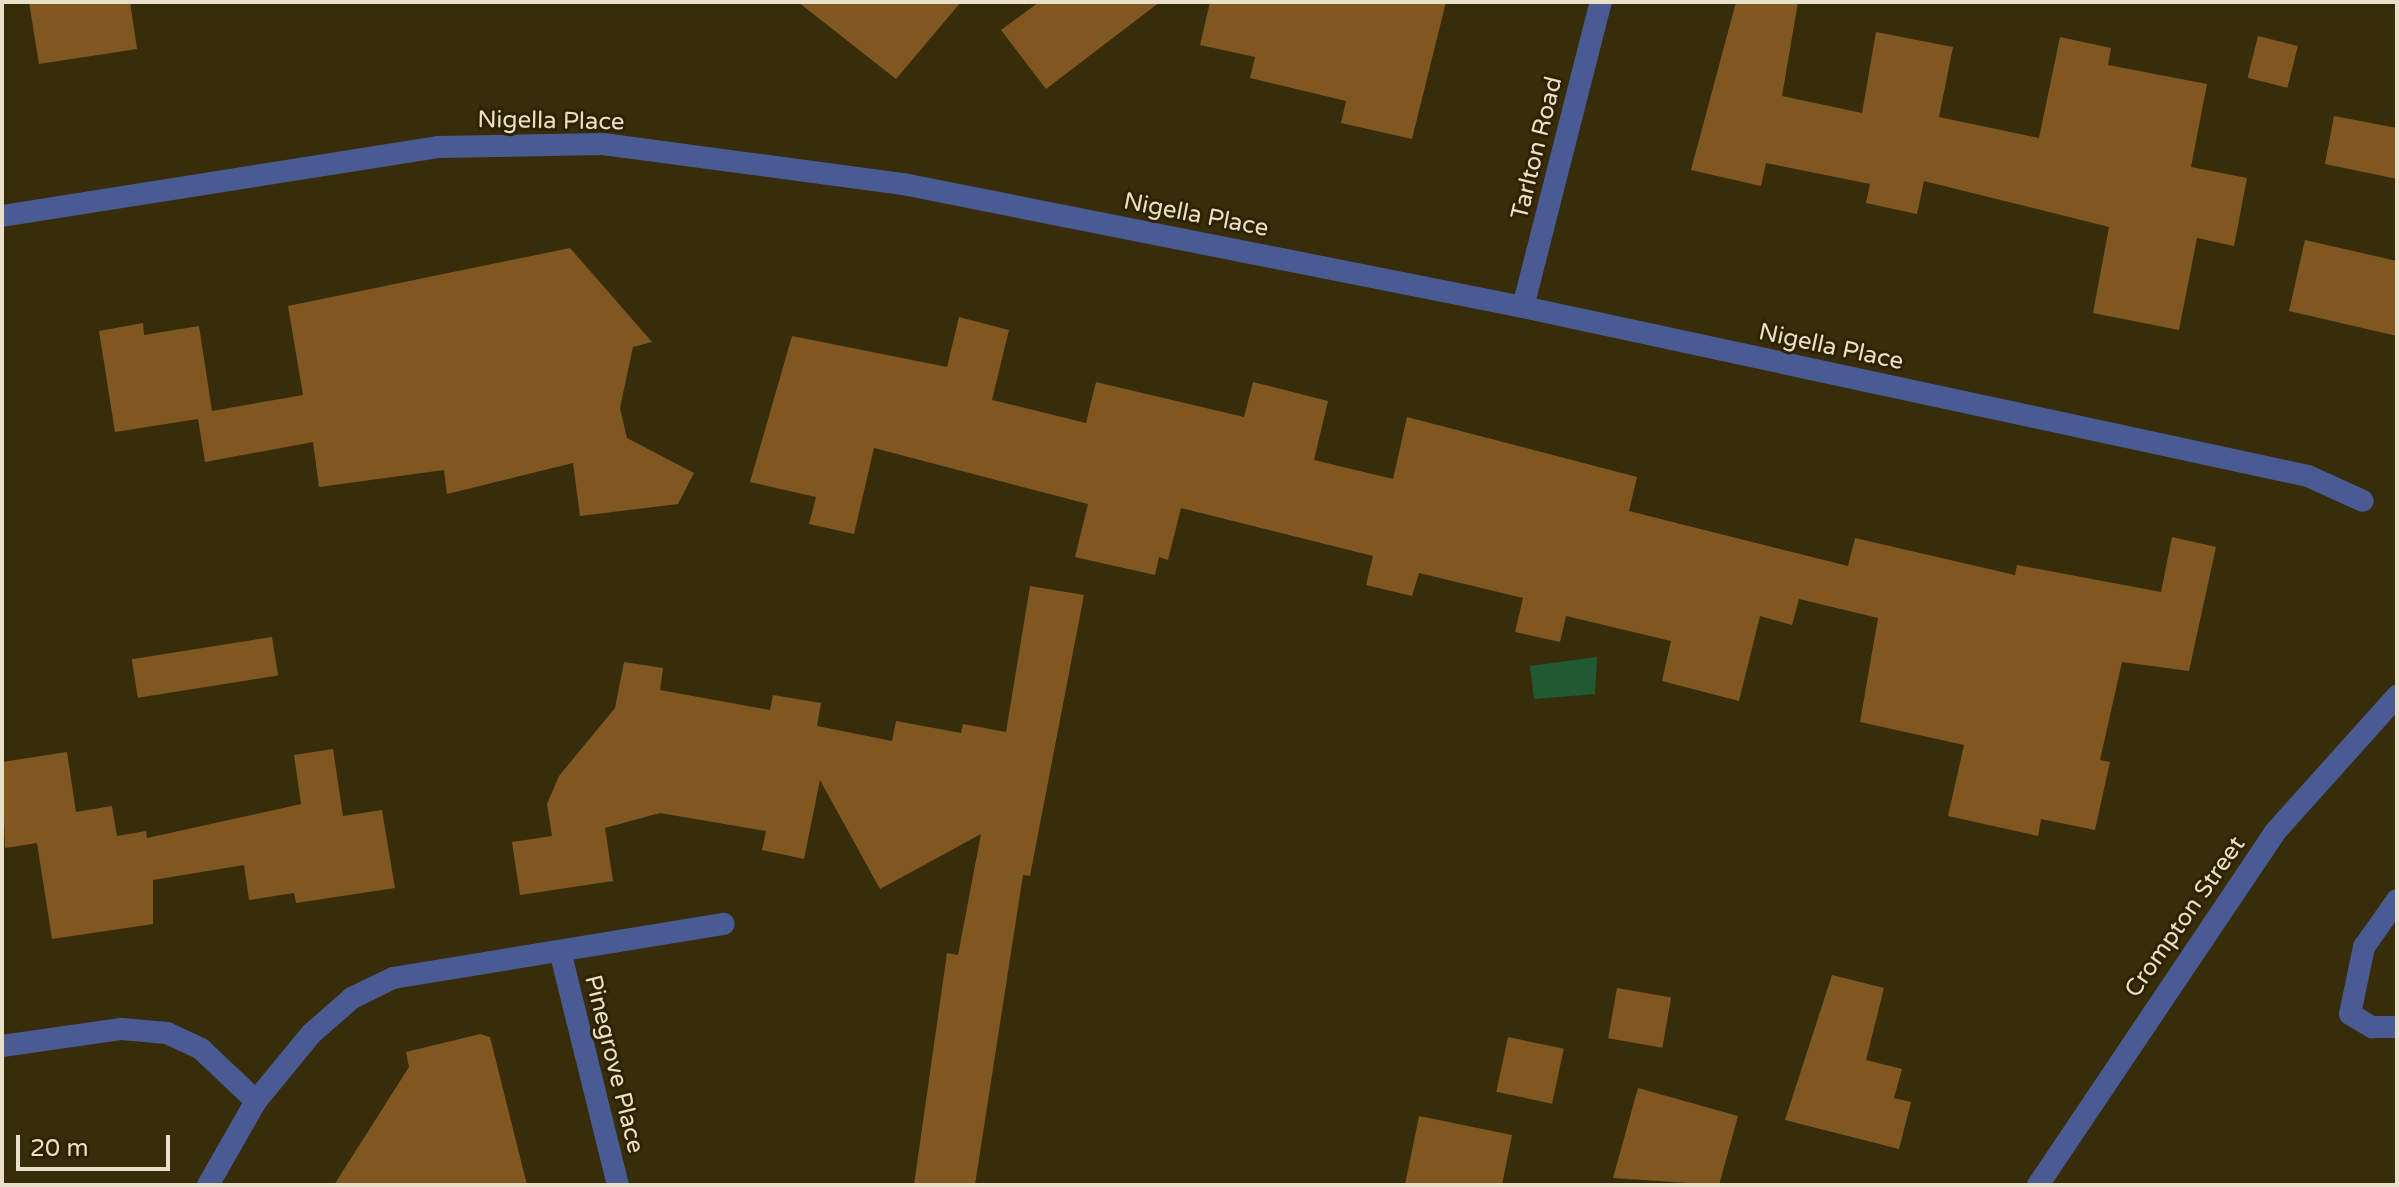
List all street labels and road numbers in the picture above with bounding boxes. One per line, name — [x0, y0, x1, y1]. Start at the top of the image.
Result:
street label: Tarlton Road — [1505, 74, 1569, 222]
street label: Nigella Place — [477, 105, 625, 137]
street label: Nigella Place — [1121, 187, 1271, 243]
street label: Nigella Place — [1756, 318, 1906, 376]
street label: Crompton Street — [2119, 831, 2251, 1003]
street label: Pinegrove Place — [578, 972, 650, 1156]

